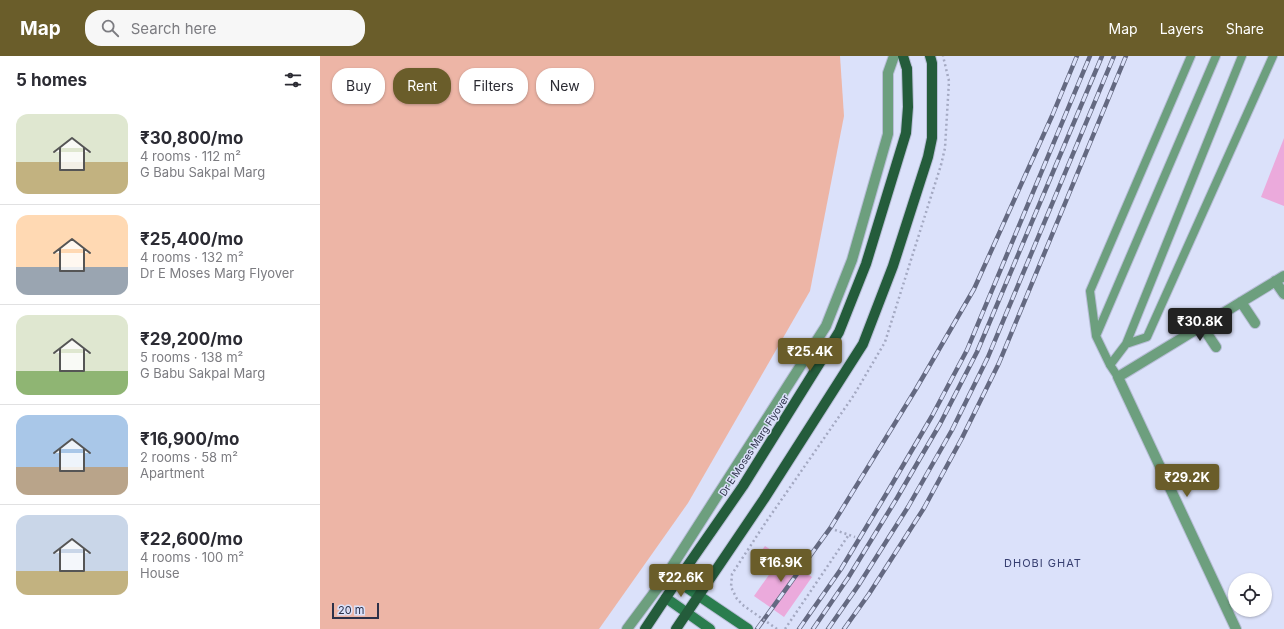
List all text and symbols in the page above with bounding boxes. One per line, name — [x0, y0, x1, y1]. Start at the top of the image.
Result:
search box — [85, 10, 365, 46]
text: Map — [20, 17, 61, 40]
icon: search — [99, 17, 121, 39]
text: Search here — [131, 19, 216, 38]
text: Map — [1109, 20, 1138, 37]
text: Layers — [1160, 20, 1204, 37]
text: Share — [1226, 20, 1264, 37]
chip: Buy — [332, 68, 385, 104]
chip: Rent — [393, 68, 451, 104]
chip: Filters — [459, 68, 528, 104]
chip: New — [536, 68, 594, 104]
icon: filters — [282, 69, 304, 91]
text: 5 homes — [16, 70, 87, 90]
text: ₹30,800/mo — [140, 128, 243, 148]
icon: home — [48, 130, 96, 178]
text: 4 rooms · 112 m² — [140, 148, 241, 164]
text: G Babu Sakpal Marg — [140, 164, 265, 180]
text: ₹25,400/mo — [140, 229, 244, 249]
icon: home — [48, 231, 96, 279]
text: 4 rooms · 132 m² — [140, 249, 244, 265]
text: Dr E Moses Marg Flyover — [140, 265, 294, 281]
pin: ₹30.8K — [1167, 308, 1233, 342]
text: ₹30.8K — [1177, 313, 1223, 329]
text: ₹29,200/mo — [140, 329, 243, 349]
icon: home — [48, 331, 96, 379]
pin: ₹25.4K — [777, 338, 843, 372]
text: ₹25.4K — [787, 343, 833, 359]
text: 5 rooms · 138 m² — [140, 349, 243, 365]
text: G Babu Sakpal Marg — [140, 365, 265, 381]
street label: Dr E Moses Marg Flyover — [717, 392, 791, 498]
text: ₹16,900/mo — [140, 429, 240, 449]
icon: home — [48, 431, 96, 479]
text: 2 rooms · 58 m² — [140, 449, 238, 465]
pin: ₹29.2K — [1154, 464, 1220, 498]
text: Apartment — [140, 465, 205, 481]
text: ₹29.2K — [1164, 469, 1210, 485]
text: ₹22,600/mo — [140, 529, 243, 549]
icon: home — [48, 531, 96, 579]
text: 4 rooms · 100 m² — [140, 549, 244, 565]
pin: ₹16.9K — [748, 549, 814, 583]
text: ₹16.9K — [759, 554, 803, 570]
district label: DHOBI GHAT — [1004, 556, 1082, 570]
pin: ₹22.6K — [648, 564, 714, 598]
text: House — [140, 565, 180, 581]
text: ₹22.6K — [658, 569, 704, 585]
map controls — [1228, 573, 1272, 617]
button: locate — [1228, 573, 1272, 617]
scale bar — [332, 601, 379, 620]
text: 20 m — [338, 603, 364, 617]

